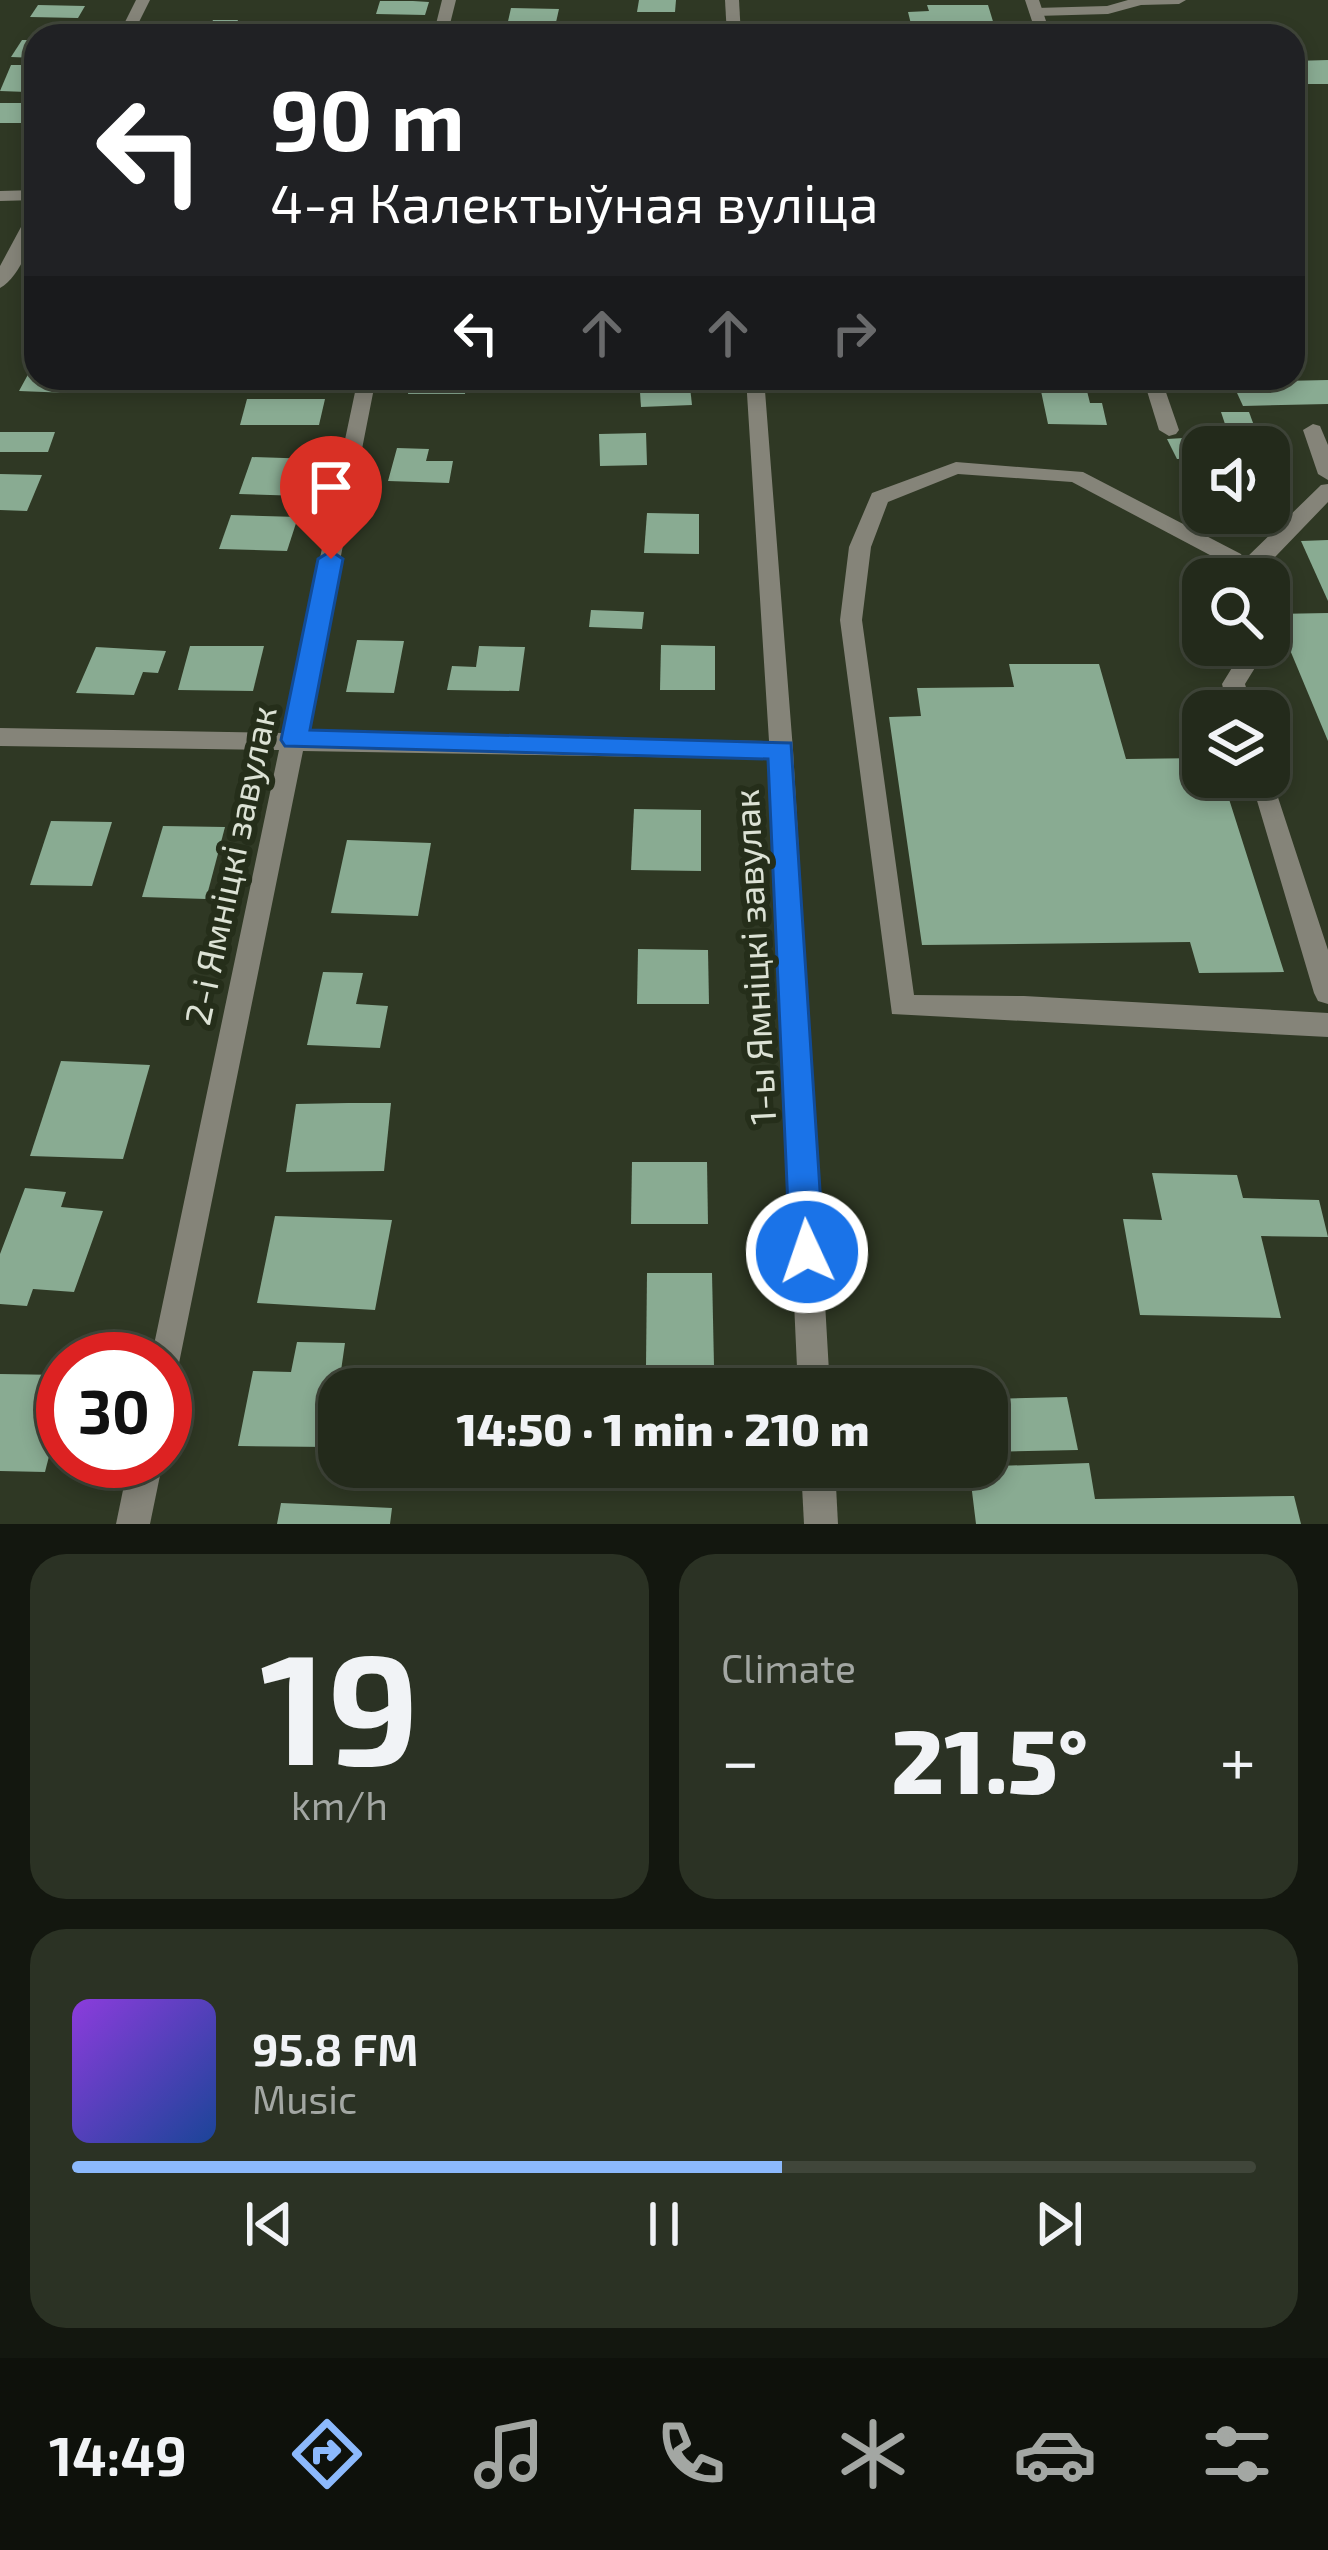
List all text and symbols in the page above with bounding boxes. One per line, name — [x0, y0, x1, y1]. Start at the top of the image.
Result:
text: 90 m — [270, 67, 465, 168]
icon: left — [72, 72, 228, 228]
text: 4-я Калектыўная вуліца — [270, 169, 878, 234]
icon: left — [443, 300, 509, 366]
icon: ahead — [569, 300, 635, 366]
icon: ahead — [695, 300, 761, 366]
icon: right — [821, 300, 887, 366]
map controls — [1182, 426, 1290, 798]
button: sound — [1182, 426, 1290, 534]
pin — [280, 436, 382, 559]
icon: arrive — [298, 454, 364, 520]
button: search — [1182, 558, 1290, 666]
button: layers — [1182, 690, 1290, 798]
street label: 2-і Ямніцкі завулак — [174, 702, 285, 1029]
street label: 1-ы Ямніцкі завулак — [723, 788, 784, 1126]
position arrow — [744, 1189, 870, 1315]
speed limit sign: 30 — [36, 1332, 192, 1488]
text: 14:50 · 1 min · 210 m — [457, 1401, 869, 1455]
text: 19 — [260, 1609, 419, 1796]
text: Climate — [721, 1644, 856, 1691]
text: 21.5° — [891, 1704, 1088, 1812]
text: − — [721, 1719, 760, 1798]
text: + — [1220, 1719, 1256, 1798]
text: km/h — [291, 1781, 388, 1828]
text: 95.8 FM — [252, 2021, 418, 2075]
text: Music — [252, 2075, 357, 2122]
icon: previous — [236, 2191, 302, 2257]
icon: pause — [631, 2191, 697, 2257]
icon: next — [1026, 2191, 1092, 2257]
icon: directions — [285, 2412, 369, 2496]
icon: music — [467, 2412, 551, 2496]
icon: phone — [649, 2412, 733, 2496]
icon: climate — [831, 2412, 915, 2496]
icon: car — [1013, 2412, 1097, 2496]
icon: filters — [1195, 2412, 1279, 2496]
text: 14:49 — [49, 2422, 187, 2487]

